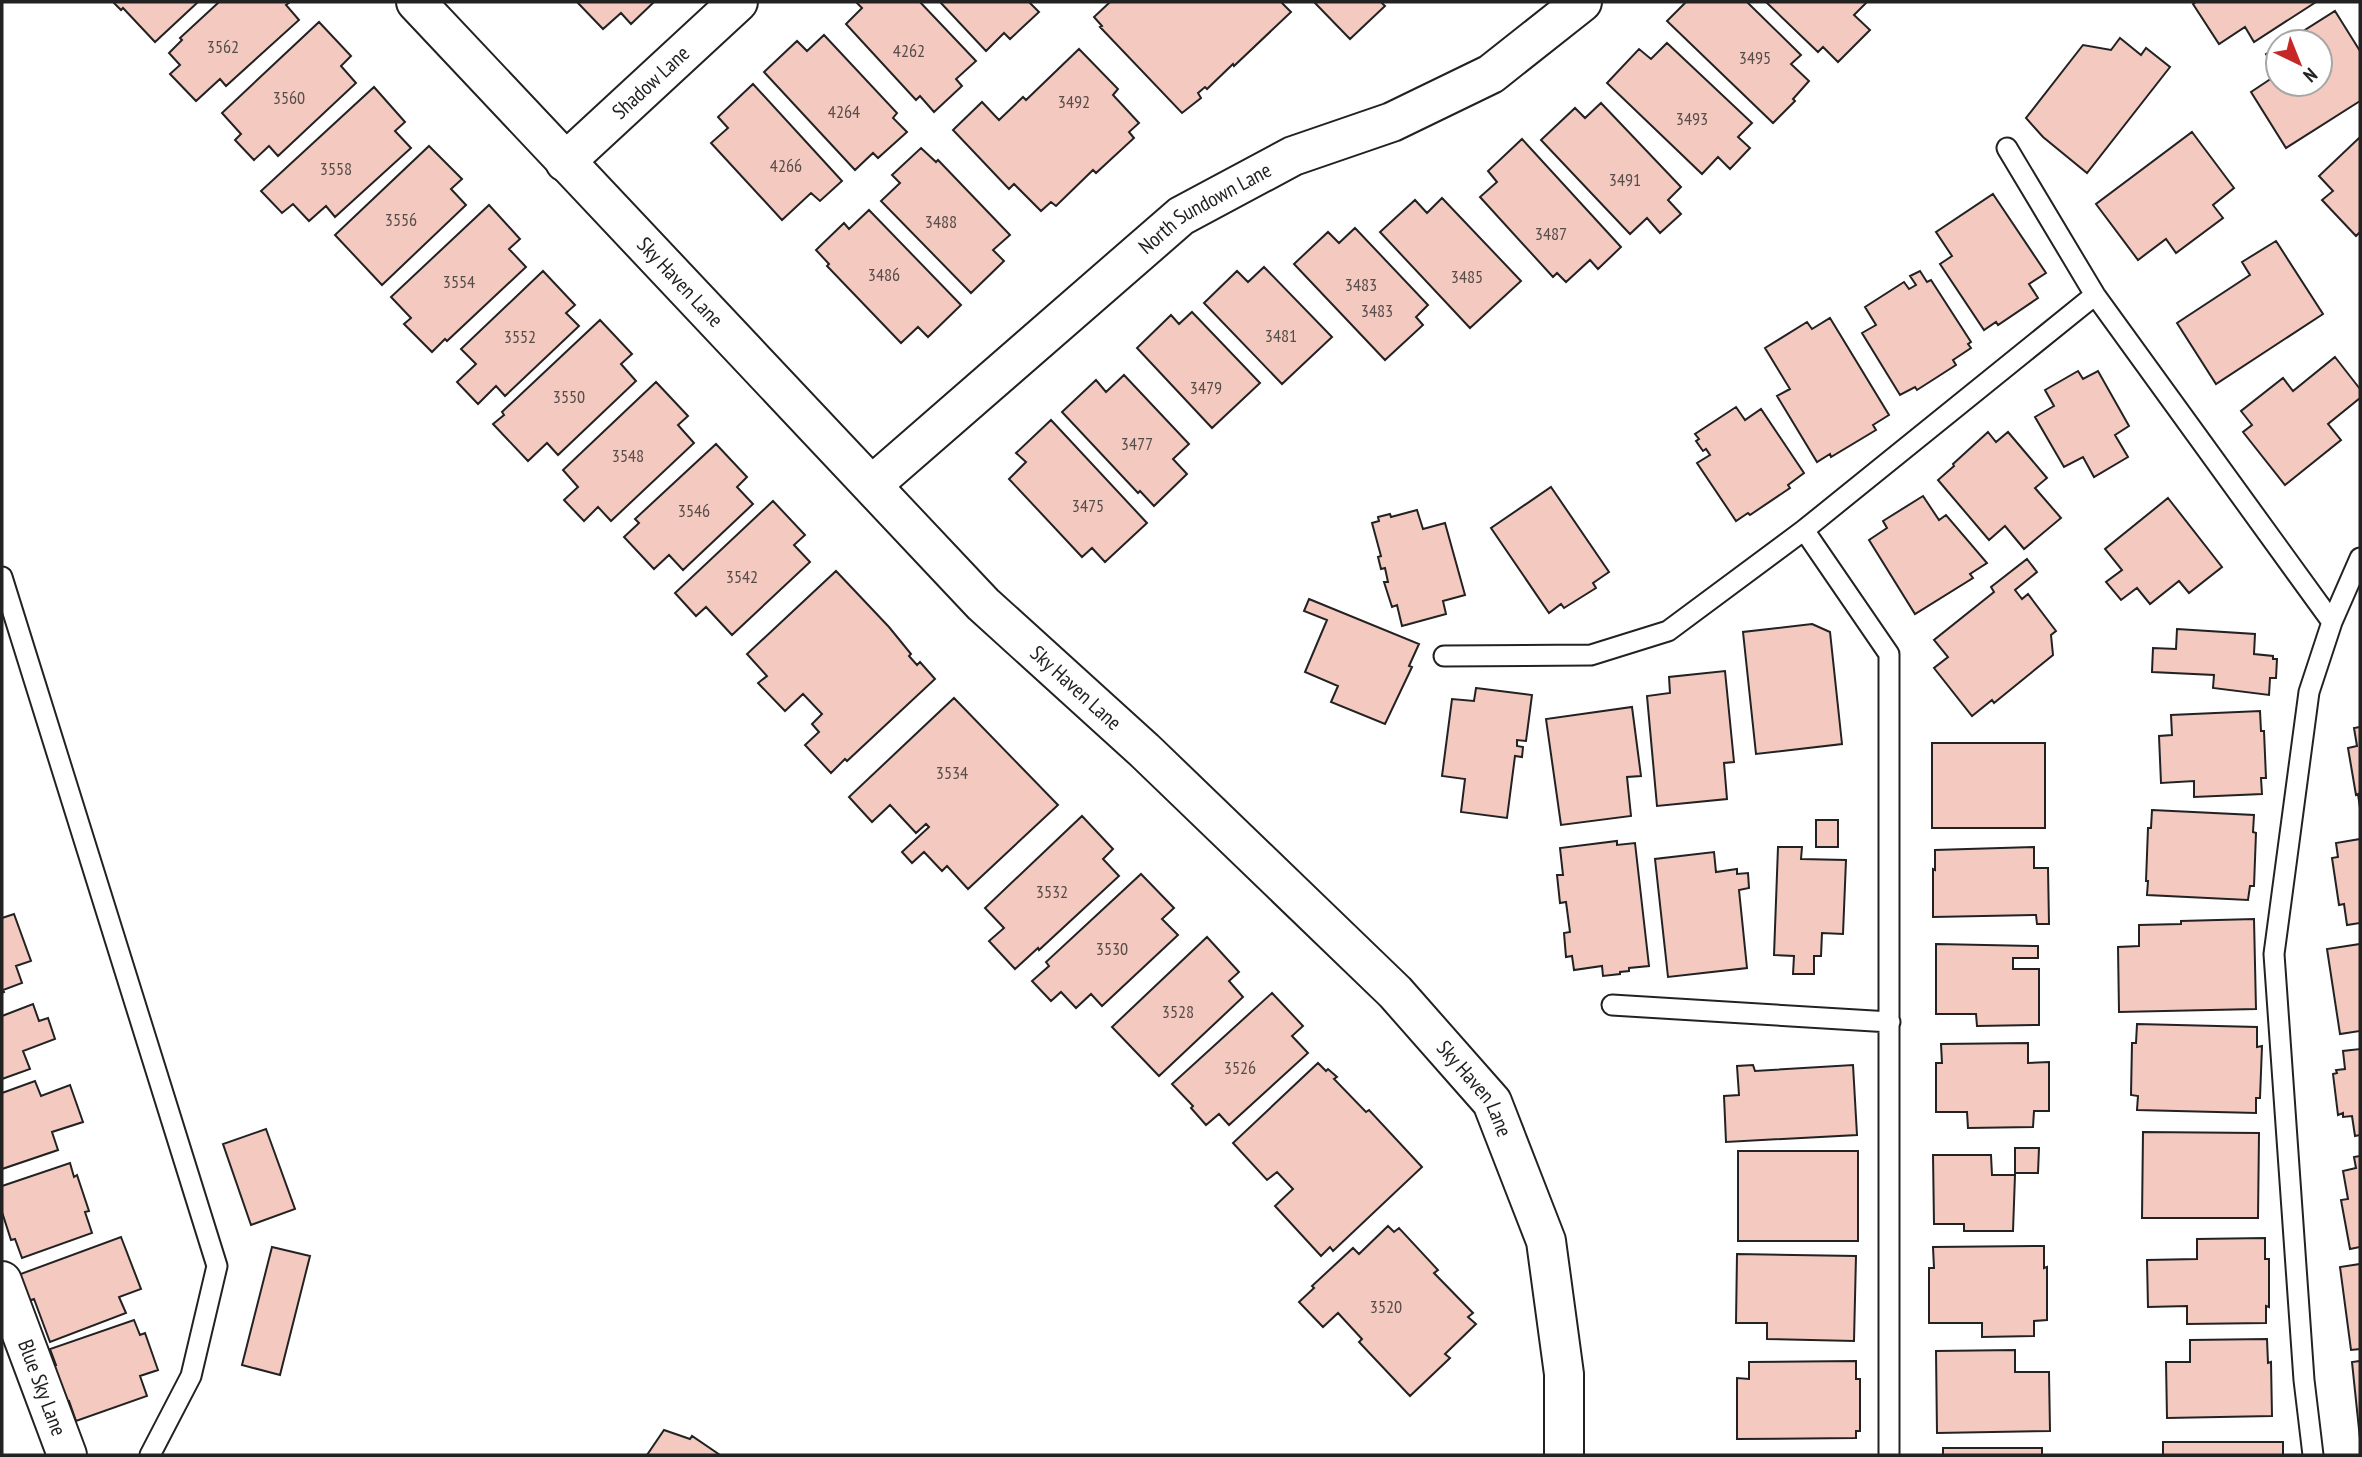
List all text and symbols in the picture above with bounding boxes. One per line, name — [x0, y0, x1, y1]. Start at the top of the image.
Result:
north arrow — [2264, 28, 2334, 98]
house number: 3562 — [207, 35, 239, 58]
house number: 4262 — [893, 39, 925, 62]
street label: Shadow Lane — [606, 40, 695, 125]
house number: 3495 — [1739, 46, 1771, 69]
text: N — [2299, 63, 2323, 88]
house number: 3560 — [273, 86, 305, 109]
house number: 3492 — [1058, 90, 1090, 113]
house number: 4264 — [828, 100, 860, 123]
house number: 3493 — [1676, 107, 1708, 130]
house number: 4266 — [770, 154, 802, 177]
street label: North Sundown Lane — [1133, 156, 1276, 260]
house number: 3558 — [320, 157, 352, 180]
house number: 3491 — [1609, 168, 1641, 191]
house number: 3556 — [385, 208, 417, 231]
house number: 3488 — [925, 210, 957, 233]
house number: 3487 — [1535, 222, 1567, 245]
street label: Sky Haven Lane — [631, 231, 729, 333]
house number: 3486 — [868, 263, 900, 286]
house number: 3485 — [1451, 265, 1483, 288]
house number: 3554 — [443, 270, 475, 293]
house number: 3483 — [1345, 273, 1377, 296]
house number: 3483 — [1361, 299, 1393, 322]
house number: 3481 — [1265, 324, 1297, 347]
house number: 3552 — [504, 325, 536, 348]
house number: 3479 — [1190, 376, 1222, 399]
house number: 3550 — [553, 385, 585, 408]
house number: 3477 — [1121, 432, 1153, 455]
house number: 3548 — [612, 444, 644, 467]
house number: 3475 — [1072, 494, 1104, 517]
house number: 3546 — [678, 499, 710, 522]
house number: 3542 — [726, 565, 758, 588]
street label: Sky Haven Lane — [1025, 639, 1127, 736]
house number: 3534 — [936, 761, 968, 784]
house number: 3532 — [1036, 880, 1068, 903]
house number: 3530 — [1096, 937, 1128, 960]
house number: 3528 — [1162, 1000, 1194, 1023]
street label: Sky Haven Lane — [1431, 1035, 1518, 1141]
house number: 3526 — [1224, 1056, 1256, 1079]
house number: 3520 — [1370, 1295, 1402, 1318]
street label: Blue Sky Lane — [12, 1336, 73, 1440]

